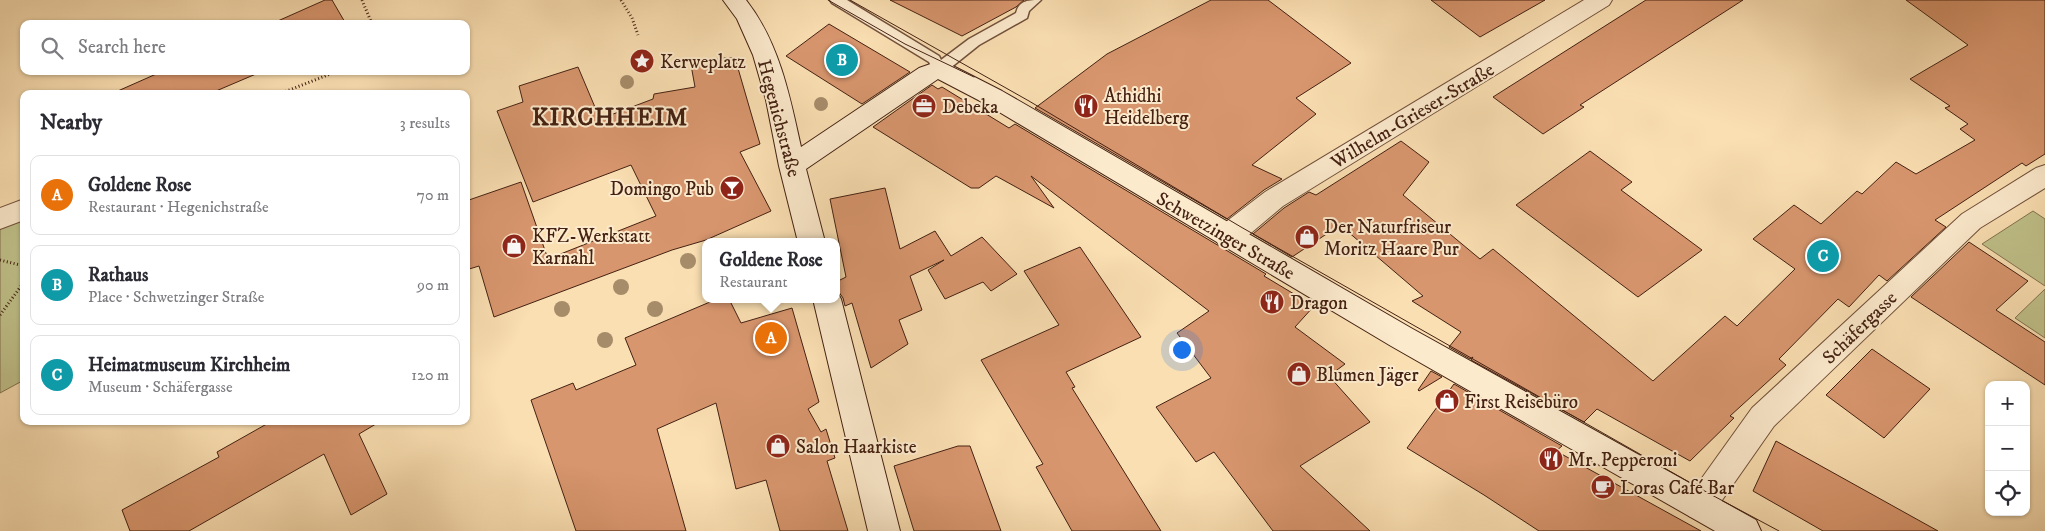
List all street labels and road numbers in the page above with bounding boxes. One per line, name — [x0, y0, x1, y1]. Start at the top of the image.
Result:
street label: Hegenichstraße — [752, 57, 805, 180]
street label: Wilhelm-Grieser-Straße — [1326, 58, 1499, 175]
street label: Schwetzinger Straße — [1152, 187, 1299, 285]
street label: Schäfergasse — [1818, 287, 1902, 369]

